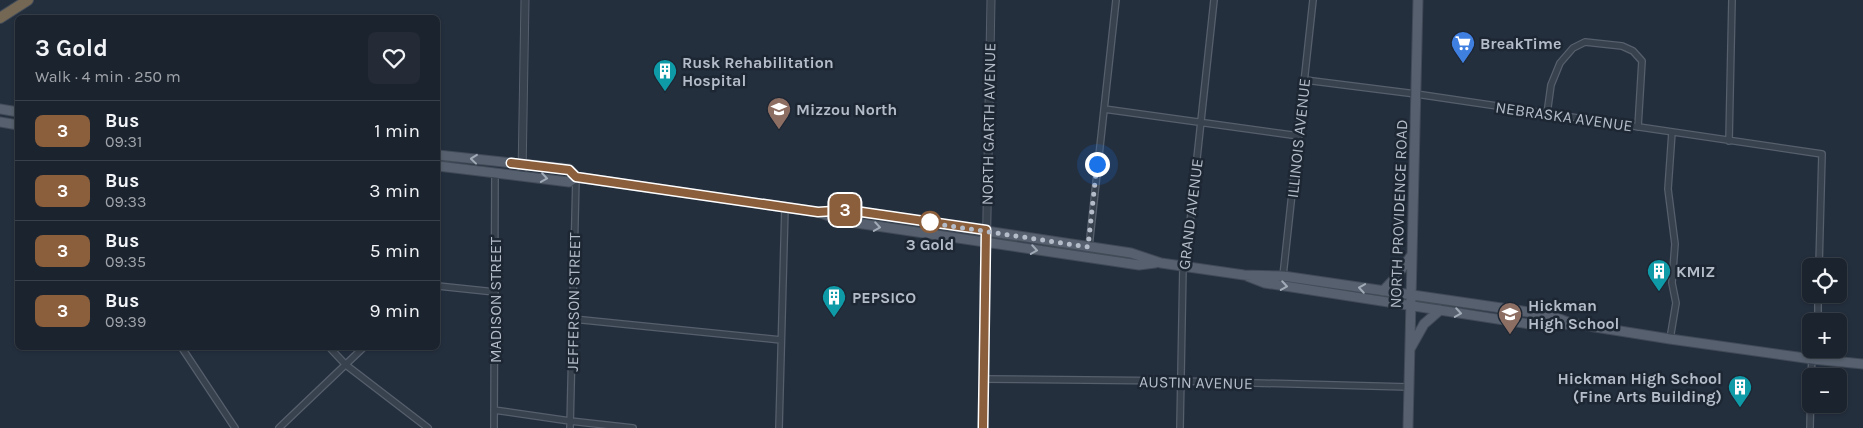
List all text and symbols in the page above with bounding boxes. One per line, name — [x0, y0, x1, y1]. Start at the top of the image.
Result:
supermarket icon: BreakTime — [1450, 30, 1476, 64]
button: heart — [368, 32, 420, 84]
text: 3 Gold — [35, 34, 108, 62]
place label: BreakTime — [1480, 34, 1561, 53]
street label: NORTH GARTH AVENUE — [978, 43, 999, 205]
place label: Rusk Rehabilitation Hospital — [682, 53, 834, 90]
building icon: Rusk Rehabilitation Hospital — [652, 58, 678, 92]
text: Walk · 4 min · 250 m — [35, 67, 181, 86]
street label: ILLINOIS AVENUE — [1283, 77, 1314, 199]
school or university icon: Mizzou North — [766, 96, 792, 130]
street label: NEBRASKA AVENUE — [1494, 97, 1634, 136]
place label: Mizzou North — [796, 100, 897, 119]
text: Bus — [105, 110, 139, 132]
street label: NORTH PROVIDENCE ROAD — [1386, 119, 1411, 309]
text: 3 — [57, 120, 68, 142]
text: 1 min — [374, 120, 420, 142]
text: 09:31 — [105, 132, 142, 151]
your location — [1085, 152, 1110, 177]
one-way arrow — [470, 154, 478, 165]
street label: GRAND AVENUE — [1174, 157, 1207, 271]
text: Bus — [105, 170, 139, 192]
one-way arrow — [540, 172, 548, 183]
text: 3 — [57, 180, 68, 202]
text: 3 min — [369, 180, 420, 202]
text: 09:33 — [105, 192, 146, 211]
line badge: 3 — [829, 194, 861, 226]
text: 3 — [839, 199, 851, 221]
marker: 3 Gold — [919, 211, 941, 233]
one-way arrow — [873, 221, 881, 231]
text: Bus — [105, 230, 139, 252]
street label: JEFFERSON STREET — [563, 232, 584, 372]
place label: 3 Gold — [906, 235, 954, 254]
street label: MADISON STREET — [486, 237, 505, 363]
text: 3 — [57, 240, 68, 262]
text: 5 min — [370, 240, 420, 262]
one-way arrow — [1030, 244, 1038, 255]
text: 09:35 — [105, 252, 146, 271]
building icon: KMIZ — [1646, 258, 1672, 292]
map controls — [1802, 258, 1847, 413]
button: locate — [1802, 258, 1847, 303]
place label: KMIZ — [1676, 262, 1715, 281]
one-way arrow — [1280, 281, 1289, 291]
one-way arrow — [1357, 283, 1366, 293]
building icon: PEPSICO — [821, 284, 847, 318]
place label: PEPSICO — [852, 288, 916, 307]
text: Bus — [105, 290, 139, 312]
place label: Hickman High School — [1528, 296, 1620, 333]
text: 3 — [57, 300, 68, 322]
text: 9 min — [370, 300, 420, 322]
school or university icon: Hickman High School — [1497, 301, 1523, 335]
one-way arrow — [1454, 307, 1462, 317]
text: 09:39 — [105, 312, 146, 331]
button: + — [1802, 313, 1847, 358]
button: − — [1802, 368, 1847, 413]
place label: Hickman High School (Fine Arts Building) — [1557, 369, 1722, 406]
street label: AUSTIN AVENUE — [1139, 372, 1253, 393]
building icon: Hickman High School (Fine Arts Building) — [1727, 374, 1753, 408]

